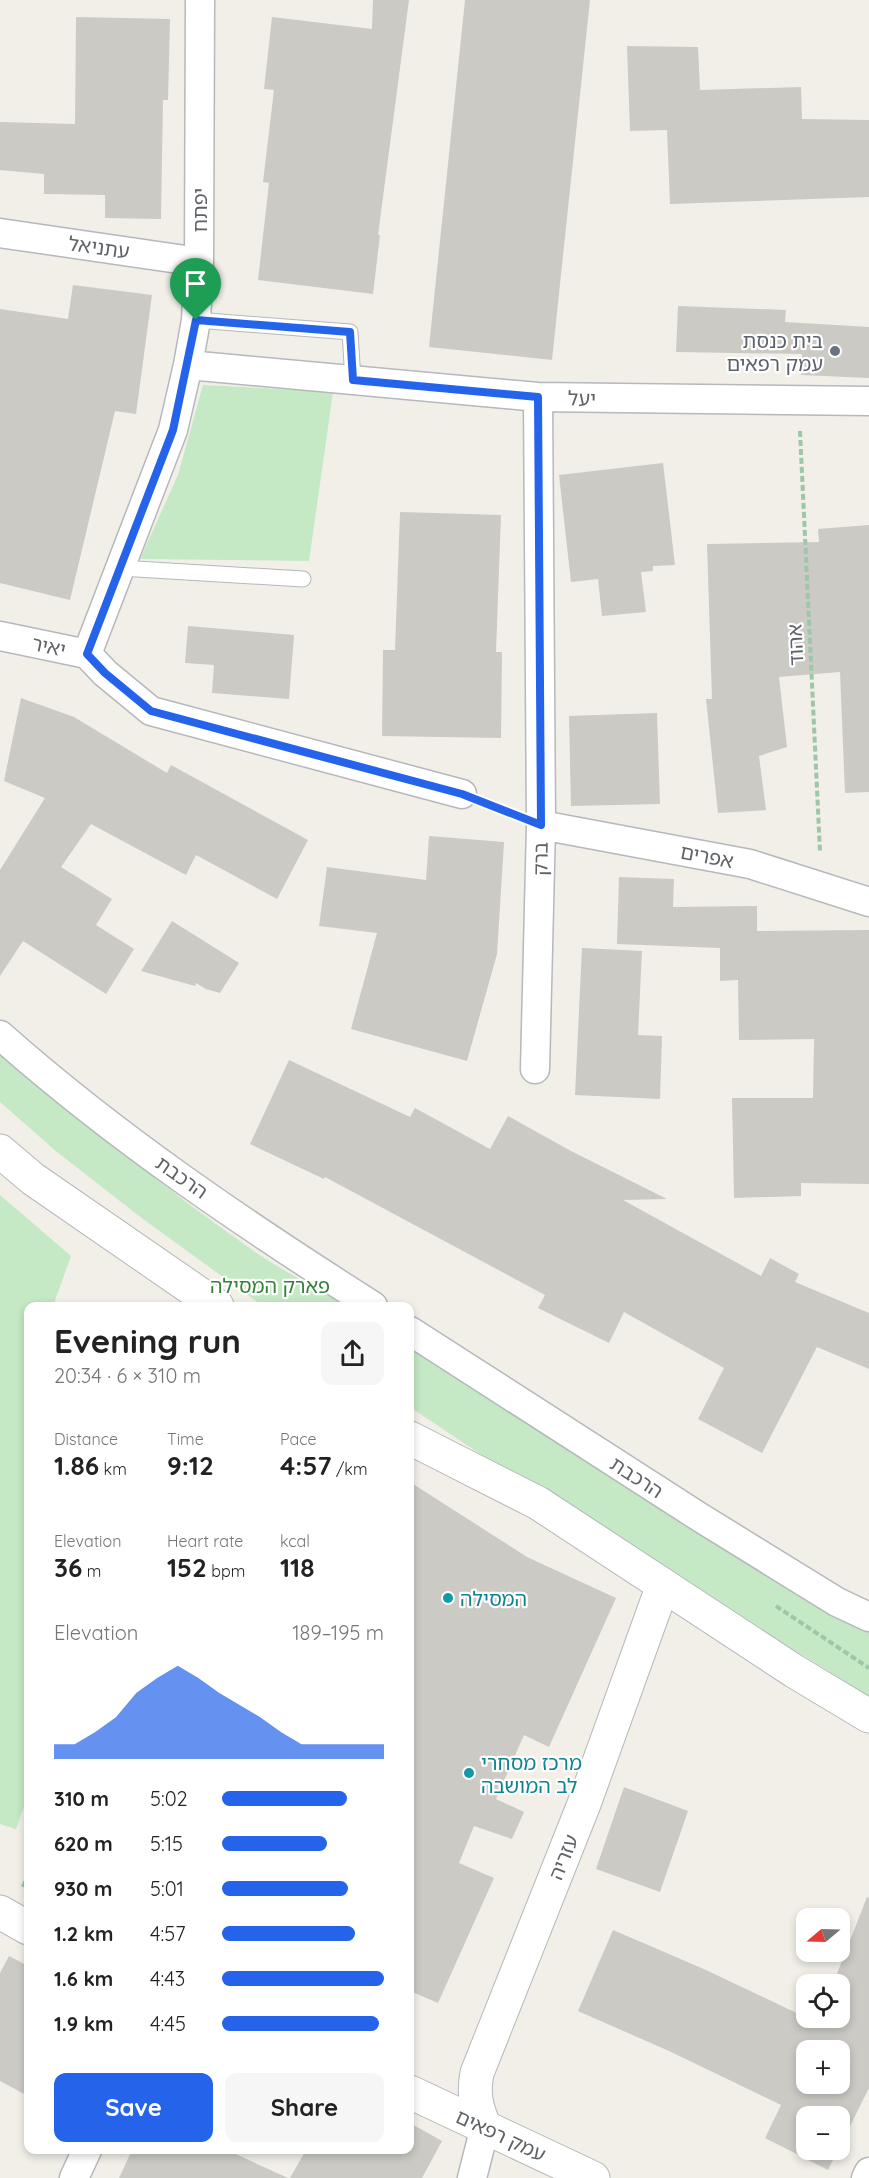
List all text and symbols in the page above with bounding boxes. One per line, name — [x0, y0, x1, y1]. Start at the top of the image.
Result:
street label: יפתח — [187, 188, 212, 232]
street label: עתניאל — [67, 230, 131, 264]
pin — [170, 258, 221, 320]
icon: arrive — [179, 267, 212, 300]
place label: בית כנסת עמק רפאים — [726, 328, 823, 376]
marker: בית כנסת עמק רפאים — [828, 344, 842, 358]
street label: יעל — [568, 385, 596, 411]
street label: אהוד — [781, 623, 809, 667]
street label: יאיר — [30, 630, 68, 662]
street label: אפרים — [678, 839, 736, 873]
street label: ברק — [527, 842, 553, 876]
street label: הרכבת — [151, 1150, 213, 1204]
park label: פארק המסילה — [210, 1273, 330, 1298]
text: Evening run — [54, 1320, 241, 1361]
button: share — [321, 1322, 384, 1385]
text: 20:34 · 6 × 310 m — [54, 1363, 201, 1388]
text: Distance — [54, 1429, 118, 1449]
text: Time — [167, 1429, 204, 1449]
text: Pace — [280, 1429, 316, 1449]
text: 1.86 — [54, 1449, 99, 1482]
text: 9:12 — [167, 1449, 214, 1482]
text: 4:57 — [280, 1449, 332, 1482]
street label: הרכבת — [606, 1451, 668, 1503]
text: km — [99, 1459, 127, 1479]
text: /km — [332, 1459, 368, 1479]
text: Elevation — [54, 1531, 121, 1551]
text: Heart rate — [167, 1531, 243, 1551]
text: kcal — [280, 1531, 310, 1551]
text: 36 — [54, 1551, 82, 1584]
text: 152 — [167, 1551, 207, 1584]
text: 118 — [280, 1551, 314, 1584]
text: m — [82, 1561, 101, 1581]
text: bpm — [207, 1561, 245, 1581]
place label: המסילה — [460, 1586, 527, 1611]
marker: המסילה — [441, 1591, 455, 1605]
text: Elevation — [54, 1620, 138, 1645]
text: 189–195 m — [292, 1620, 384, 1645]
place label: מרכז מסחרי לב המושבה — [481, 1750, 582, 1798]
marker: מרכז מסחרי לב המושבה — [462, 1766, 476, 1780]
text: 310 m — [54, 1786, 109, 1811]
text: 5:02 — [150, 1786, 188, 1811]
text: 620 m — [54, 1831, 113, 1856]
text: 5:15 — [150, 1831, 183, 1856]
street label: עזריה — [543, 1831, 583, 1883]
text: 930 m — [54, 1876, 112, 1901]
text: 5:01 — [150, 1876, 184, 1901]
north arrow — [796, 1908, 850, 1962]
map controls — [796, 1908, 850, 2160]
text: 1.2 km — [54, 1921, 114, 1946]
text: 4:57 — [150, 1921, 185, 1946]
text: 1.6 km — [54, 1966, 113, 1991]
text: 4:43 — [150, 1966, 185, 1991]
button: locate — [796, 1974, 850, 2028]
text: 1.9 km — [54, 2011, 114, 2036]
text: 4:45 — [150, 2011, 186, 2036]
button: + — [796, 2040, 850, 2094]
button: Save — [54, 2073, 213, 2142]
button: Share — [225, 2073, 384, 2142]
street label: עמק רפאים — [452, 2103, 550, 2167]
button: − — [796, 2106, 850, 2160]

